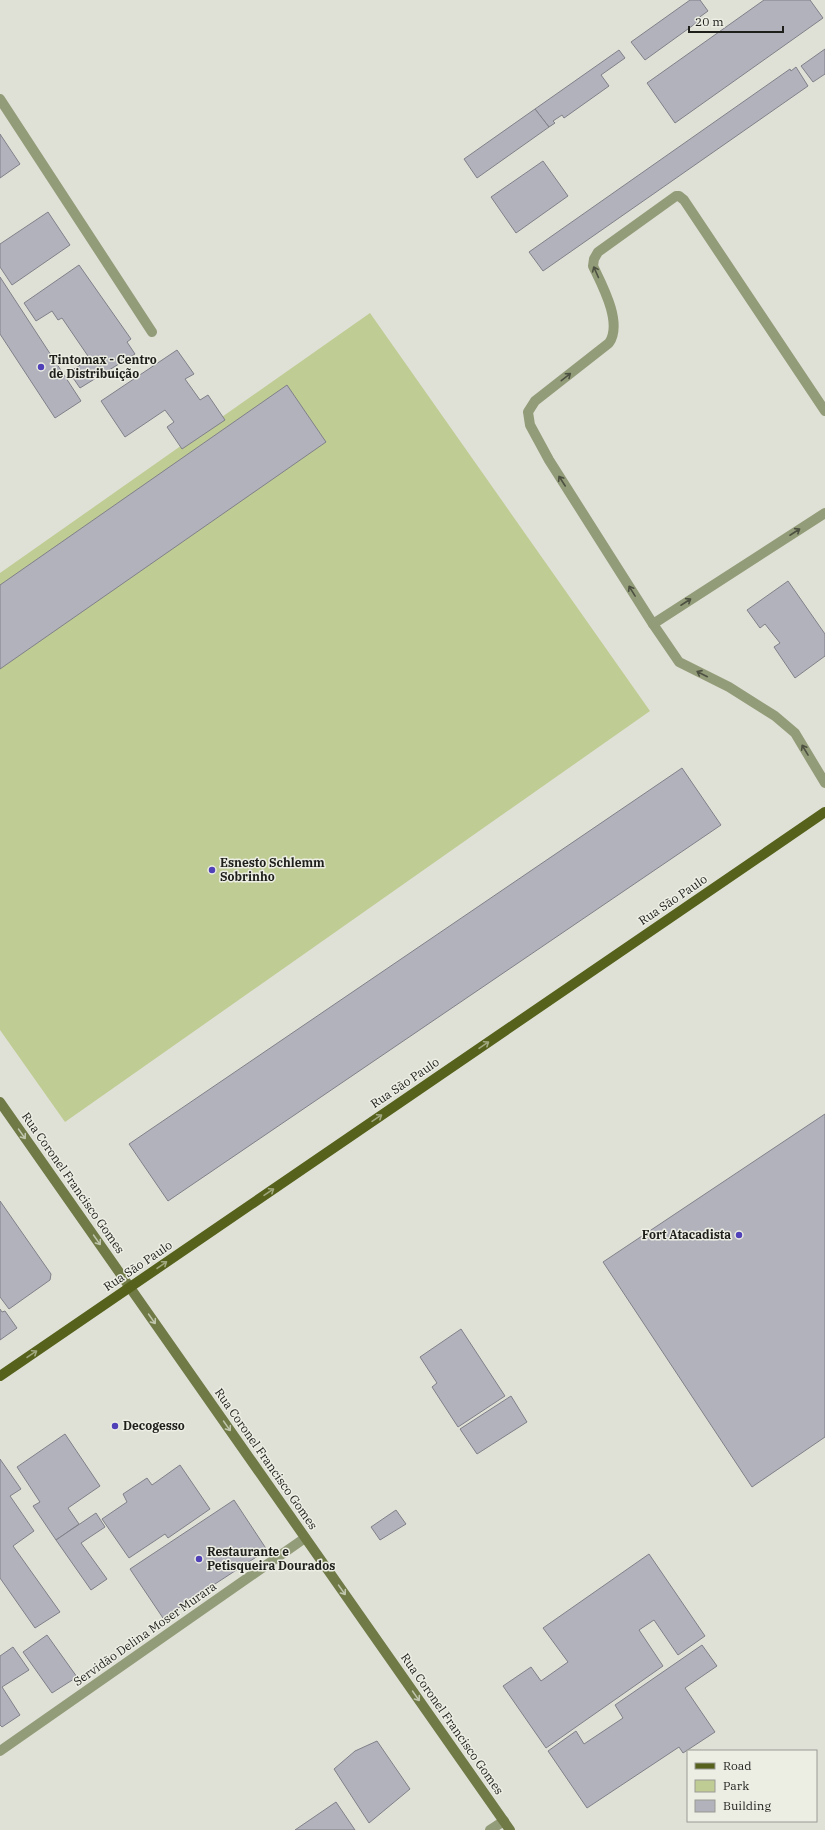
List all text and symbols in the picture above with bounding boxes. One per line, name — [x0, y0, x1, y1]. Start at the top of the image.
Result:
scale bar — [689, 8, 783, 34]
text: 20 m — [695, 14, 724, 29]
one-way arrow — [592, 266, 599, 278]
place label: Tintomax - Centro de Distribuição — [49, 352, 157, 381]
marker: Tintomax - Centro de Distribuição — [36, 362, 46, 372]
one-way arrow — [561, 372, 572, 381]
one-way arrow — [558, 475, 566, 487]
one-way arrow — [789, 528, 800, 536]
one-way arrow — [628, 586, 636, 597]
one-way arrow — [680, 598, 692, 606]
one-way arrow — [697, 669, 709, 677]
one-way arrow — [801, 745, 809, 756]
place label: Esnesto Schlemm Sobrinho — [220, 855, 325, 884]
marker: Esnesto Schlemm Sobrinho — [207, 865, 217, 875]
street label: Rua São Paulo — [636, 871, 710, 928]
one-way arrow — [478, 1041, 489, 1049]
street label: Rua São Paulo — [368, 1054, 442, 1111]
street label: Rua Coronel Francisco Gomes — [19, 1109, 128, 1256]
one-way arrow — [371, 1114, 382, 1122]
one-way arrow — [18, 1128, 26, 1139]
one-way arrow — [263, 1188, 274, 1196]
place label: Fort Atacadista — [642, 1227, 731, 1242]
marker: Fort Atacadista — [734, 1230, 744, 1240]
one-way arrow — [93, 1235, 101, 1246]
street label: Rua São Paulo — [101, 1237, 175, 1294]
one-way arrow — [156, 1261, 167, 1269]
one-way arrow — [148, 1314, 156, 1325]
one-way arrow — [26, 1350, 37, 1358]
street label: Rua Coronel Francisco Gomes — [212, 1385, 321, 1532]
place label: Decogesso — [123, 1418, 185, 1433]
one-way arrow — [223, 1420, 231, 1431]
marker: Decogesso — [110, 1421, 120, 1431]
place label: Restaurante e Petisqueira Dourados — [207, 1544, 335, 1573]
marker: Restaurante e Petisqueira Dourados — [194, 1554, 204, 1564]
street label: Servidão Delina Moser Murara — [70, 1578, 220, 1689]
one-way arrow — [338, 1584, 346, 1595]
street label: Rua Coronel Francisco Gomes — [398, 1650, 507, 1797]
one-way arrow — [412, 1690, 420, 1701]
legend — [687, 1750, 817, 1822]
text: Road — [723, 1758, 752, 1773]
text: Park — [723, 1778, 749, 1793]
text: Building — [723, 1798, 771, 1813]

